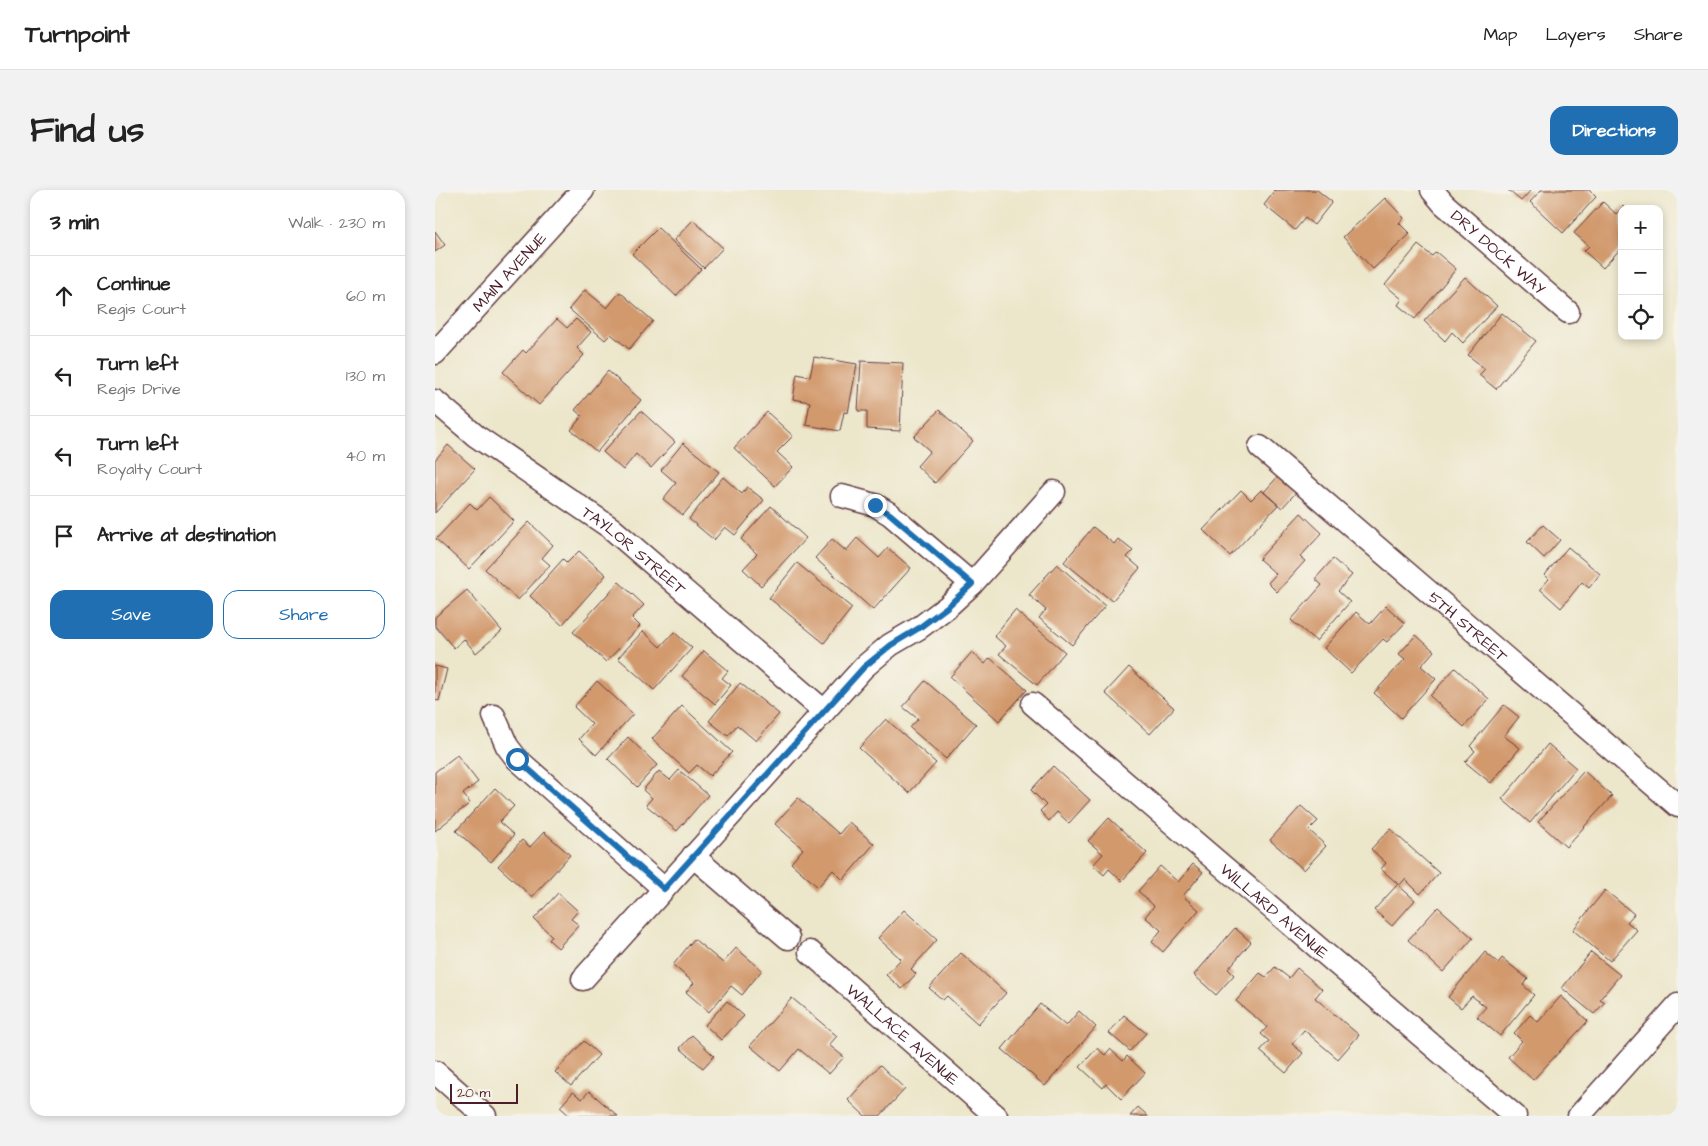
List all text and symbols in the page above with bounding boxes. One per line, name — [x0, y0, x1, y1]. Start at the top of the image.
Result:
text: Turnpoint — [25, 18, 130, 52]
text: Map — [1483, 22, 1517, 47]
text: Layers — [1545, 22, 1606, 47]
text: Share — [1634, 22, 1683, 47]
text: Find us — [30, 106, 144, 155]
button: Directions — [1550, 106, 1678, 155]
street label: DRY DOCK WAY — [1446, 205, 1551, 300]
map controls — [1618, 205, 1663, 340]
button: + — [1618, 205, 1663, 250]
text: 3 min — [50, 208, 99, 237]
text: Walk · 230 m — [288, 212, 385, 234]
street label: MAIN AVENUE — [468, 227, 552, 317]
button: − — [1618, 250, 1663, 295]
text: Continue — [97, 271, 171, 298]
icon: ahead — [50, 282, 78, 310]
text: 60 m — [346, 285, 385, 307]
button: locate — [1618, 295, 1663, 340]
text: Regis Court — [97, 298, 186, 320]
text: Turn left — [97, 351, 178, 378]
icon: left — [50, 362, 78, 390]
text: 130 m — [346, 365, 385, 387]
text: Regis Drive — [97, 378, 181, 400]
text: Turn left — [97, 431, 178, 458]
icon: left — [50, 442, 78, 470]
text: 40 m — [345, 445, 385, 467]
text: Royalty Court — [97, 458, 202, 480]
route end — [864, 494, 887, 517]
street label: TAYLOR STREET — [577, 501, 691, 600]
icon: arrive — [50, 522, 78, 550]
text: Arrive at destination — [97, 522, 276, 549]
street label: 5TH STREET — [1424, 587, 1512, 667]
button: Save — [50, 590, 213, 639]
button: Share — [223, 590, 385, 639]
route start — [506, 748, 529, 771]
street label: WILLARD AVENUE — [1215, 859, 1333, 964]
street label: WALLACE AVENUE — [841, 979, 964, 1091]
scale bar — [450, 1081, 517, 1104]
text: 20 m — [457, 1083, 490, 1103]

